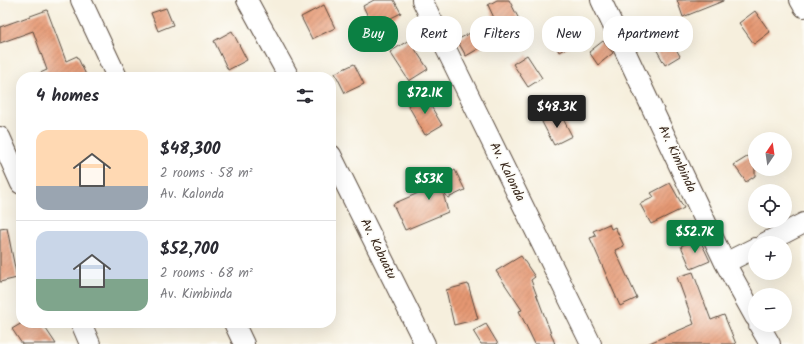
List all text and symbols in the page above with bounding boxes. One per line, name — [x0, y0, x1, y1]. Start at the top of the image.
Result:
chip: Buy — [348, 16, 398, 52]
chip: Rent — [406, 16, 462, 52]
chip: Filters — [470, 16, 534, 52]
chip: New — [542, 16, 595, 52]
chip: Apartment — [603, 16, 693, 52]
pin: $72.1K — [392, 81, 458, 115]
text: 4 homes — [36, 83, 99, 110]
text: $72.1K — [407, 83, 443, 104]
icon: filters — [294, 85, 316, 107]
pin: $48.3K — [524, 95, 590, 129]
text: $48.3K — [537, 97, 577, 118]
street label: Av. Kimbinda — [652, 122, 702, 196]
north arrow — [748, 132, 792, 176]
map controls — [748, 132, 792, 332]
text: $48,300 — [160, 136, 221, 163]
street label: Av. Kalonda — [484, 139, 530, 205]
icon: home — [68, 146, 116, 194]
text: 2 rooms · 58 m² — [160, 163, 253, 184]
pin: $53K — [405, 167, 453, 201]
text: $53K — [414, 169, 444, 190]
text: Av. Kalonda — [160, 184, 224, 205]
button: locate — [748, 184, 792, 228]
street label: Av. Kabuatu — [354, 215, 402, 284]
pin: $52.7K — [662, 220, 728, 254]
text: $52.7K — [676, 222, 714, 243]
text: $52,700 — [160, 236, 219, 263]
button: + — [748, 236, 792, 280]
icon: home — [68, 247, 116, 295]
text: 2 rooms · 68 m² — [160, 263, 253, 284]
text: Av. Kimbinda — [160, 284, 232, 305]
button: − — [748, 288, 792, 332]

